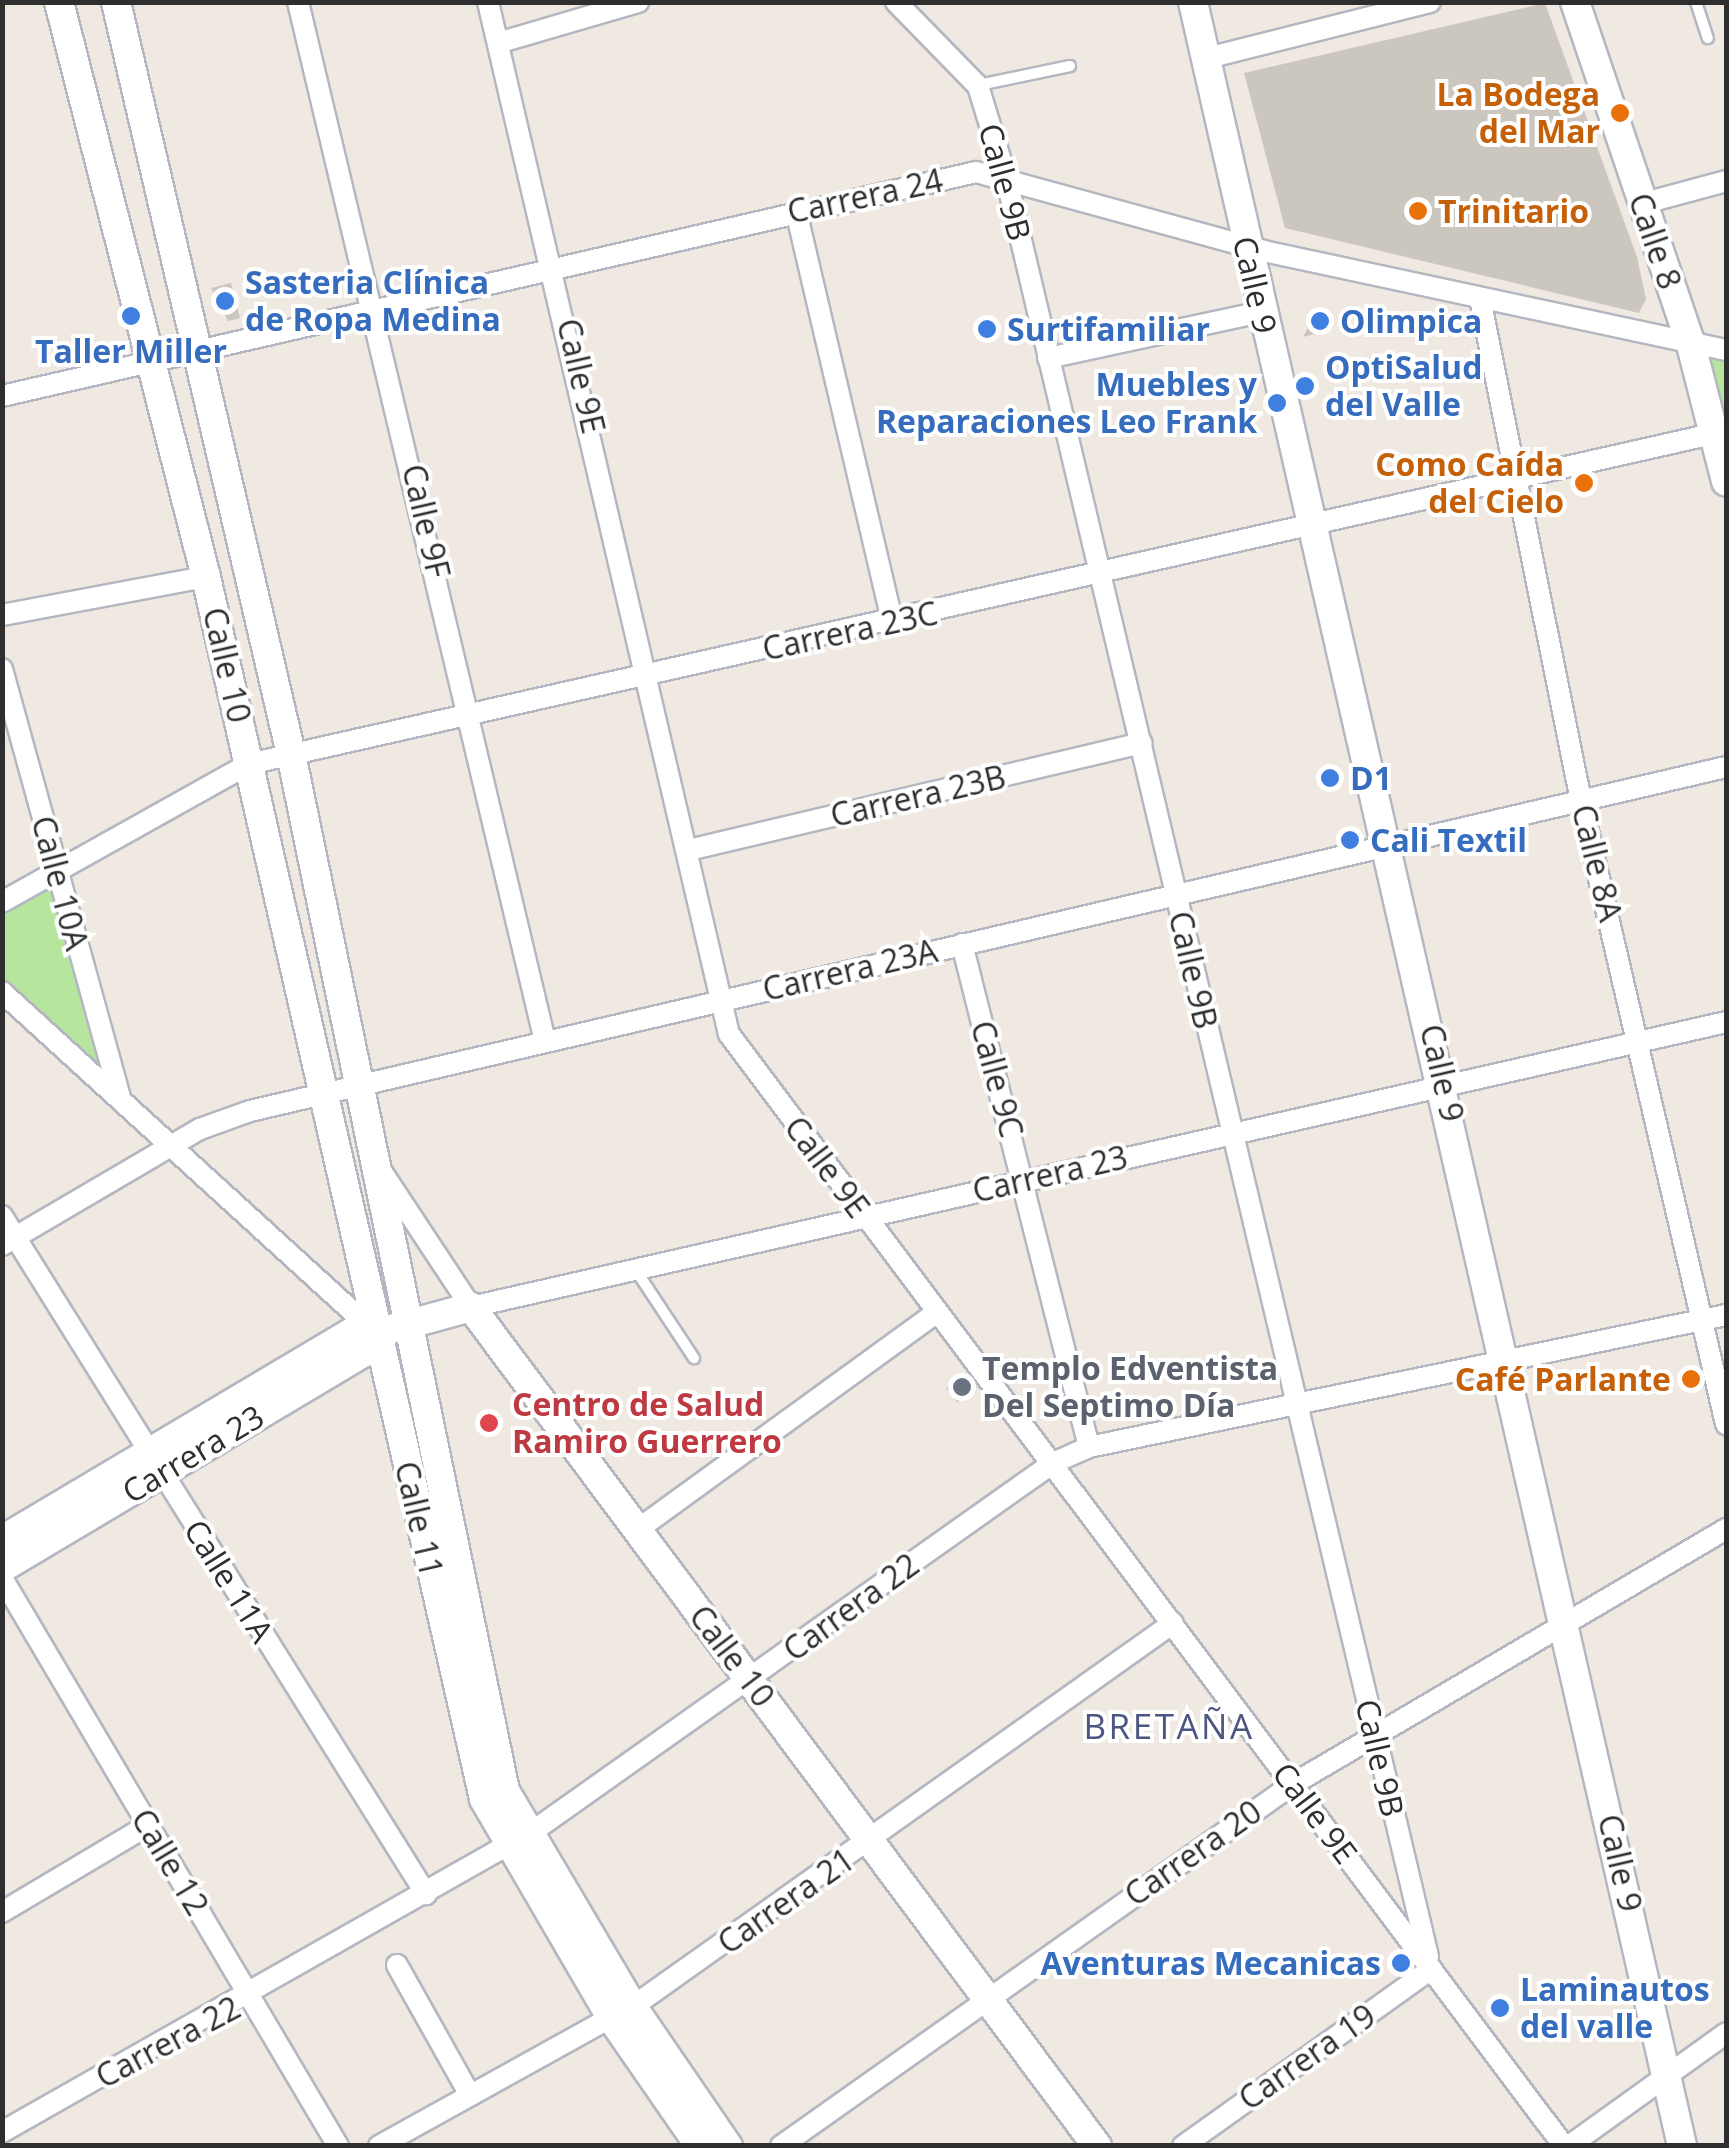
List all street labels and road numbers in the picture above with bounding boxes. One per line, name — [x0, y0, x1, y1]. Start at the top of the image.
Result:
street label: Calle 9B — [971, 119, 1039, 245]
street label: Carrera 24 — [784, 161, 946, 231]
street label: Calle 8 — [1621, 188, 1689, 294]
street label: Calle 9 — [1225, 233, 1285, 337]
street label: Calle 9E — [549, 315, 613, 437]
street label: Calle 9F — [394, 461, 458, 581]
street label: Carrera 23C — [759, 594, 941, 668]
street label: Calle 10 — [195, 604, 259, 726]
street label: Carrera 23B — [827, 757, 1009, 835]
street label: Calle 8A — [1564, 801, 1630, 925]
street label: Calle 10A — [24, 812, 96, 954]
street label: Calle 9B — [1161, 908, 1225, 1032]
street label: Carrera 23A — [759, 931, 941, 1009]
street label: Calle 9C — [963, 1017, 1031, 1141]
street label: Calle 9 — [1412, 1021, 1472, 1125]
street label: Calle 9E — [777, 1109, 877, 1225]
street label: Carrera 23 — [969, 1138, 1131, 1210]
street label: Carrera 23 — [115, 1397, 271, 1511]
street label: Calle 11 — [387, 1458, 451, 1580]
street label: Calle 11A — [176, 1513, 282, 1649]
street label: Carrera 22 — [776, 1545, 926, 1669]
street label: Calle 10 — [681, 1598, 783, 1714]
street label: Calle 9B — [1348, 1696, 1412, 1820]
street label: Calle 9E — [1265, 1755, 1365, 1871]
street label: Carrera 20 — [1117, 1792, 1269, 1914]
street label: Calle 12 — [123, 1802, 217, 1922]
street label: Calle 9 — [1590, 1811, 1650, 1915]
street label: Carrera 21 — [710, 1840, 862, 1962]
street label: Carrera 22 — [89, 1988, 247, 2096]
street label: Carrera 19 — [1231, 1996, 1383, 2118]

